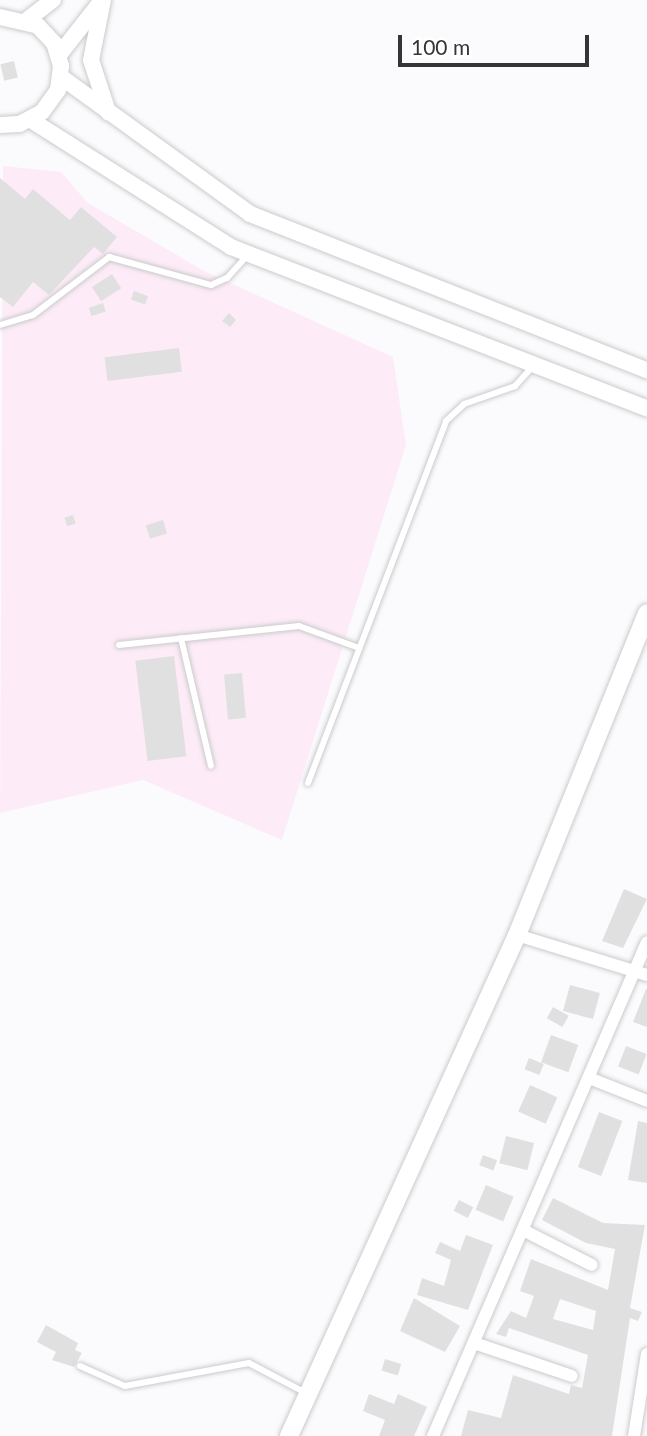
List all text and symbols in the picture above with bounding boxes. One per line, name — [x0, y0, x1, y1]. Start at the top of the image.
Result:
scale bar — [402, 21, 593, 65]
text: 100 m — [411, 34, 470, 59]

